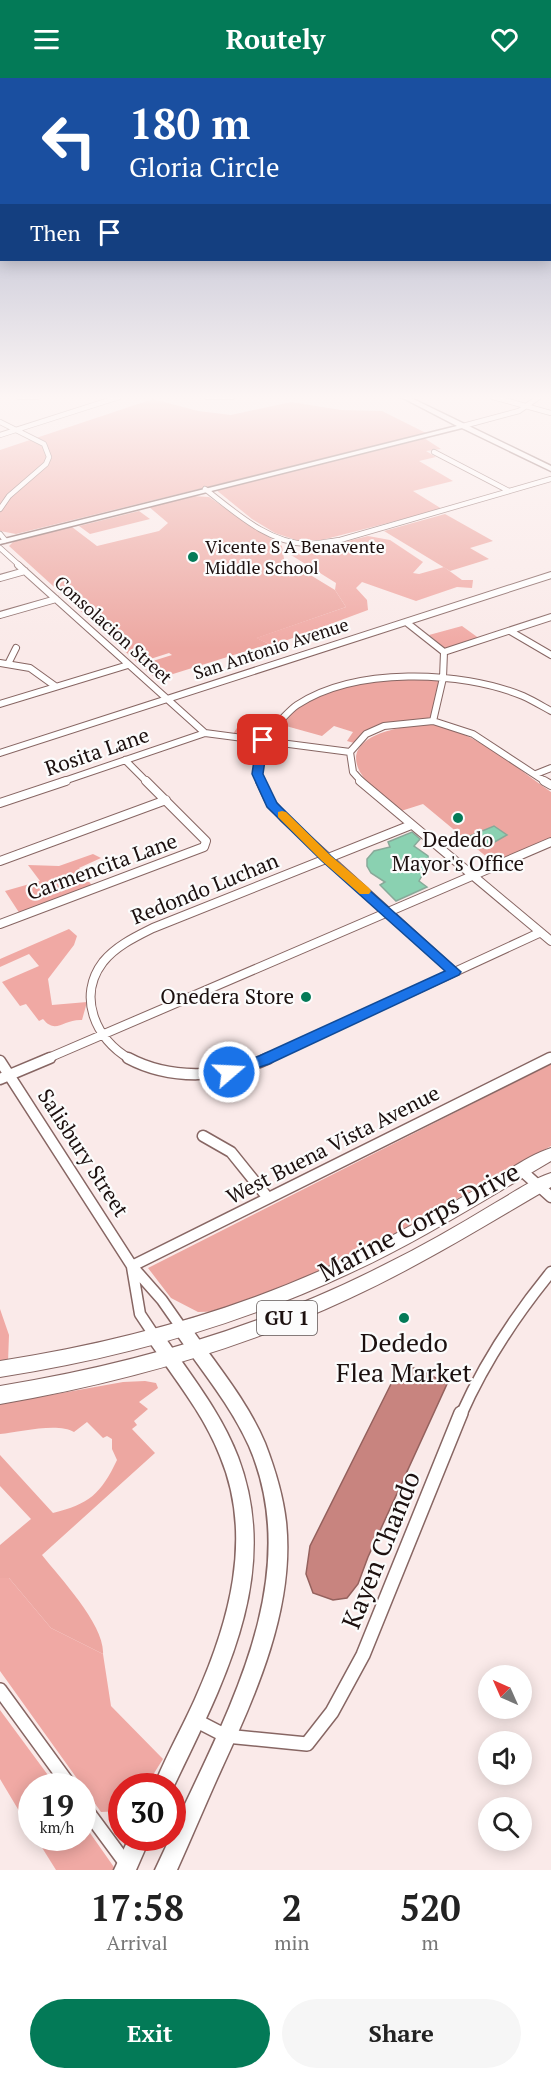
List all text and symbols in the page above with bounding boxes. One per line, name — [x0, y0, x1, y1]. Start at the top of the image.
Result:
text: Routely — [226, 21, 325, 57]
icon: menu — [30, 23, 63, 56]
icon: heart — [488, 23, 521, 56]
text: 180 m — [129, 95, 250, 151]
icon: left — [30, 102, 108, 180]
text: Gloria Circle — [129, 149, 280, 185]
icon: arrive — [93, 216, 126, 249]
text: Then — [30, 218, 81, 247]
place label: Vicente S A Benavente Middle School — [205, 534, 385, 579]
marker: Vicente S A Benavente Middle School — [186, 550, 200, 564]
street label: Consolacion Street — [50, 570, 178, 689]
street label: San Antonio Avenue — [190, 612, 351, 685]
pin — [237, 714, 288, 765]
street label: Rosita Lane — [41, 720, 153, 782]
icon: arrive — [246, 723, 279, 756]
marker: Dededo Mayor's Office — [451, 811, 465, 825]
place label: Dededo Mayor's Office — [392, 825, 524, 877]
street label: Carmencita Lane — [23, 826, 181, 906]
street label: Redondo Luchan — [127, 846, 283, 930]
place label: Onedera Store — [160, 982, 294, 1010]
marker: Onedera Store — [299, 990, 313, 1004]
position arrow — [197, 1040, 261, 1104]
street label: West Buena Vista Avenue — [221, 1078, 444, 1210]
street label: Salisbury Street — [32, 1083, 136, 1222]
street label: Marine Corps Drive — [312, 1154, 525, 1288]
road number: GU 1 — [257, 1301, 317, 1335]
marker: Dededo Flea Market — [397, 1311, 411, 1325]
place label: Dededo Flea Market — [336, 1325, 472, 1389]
street label: Kayen Chando — [333, 1466, 427, 1633]
north arrow — [478, 1665, 532, 1719]
map controls — [478, 1665, 532, 1851]
button: sound — [478, 1731, 532, 1785]
speed limit sign: 30 — [108, 1773, 186, 1851]
text: 19 — [40, 1785, 74, 1825]
button: search — [478, 1797, 532, 1851]
text: km/h — [40, 1817, 74, 1837]
text: 17:58 — [90, 1884, 184, 1931]
text: 2 — [282, 1884, 302, 1931]
text: 520 — [400, 1884, 461, 1931]
text: Arrival — [106, 1929, 168, 1956]
text: min — [274, 1929, 309, 1956]
text: m — [422, 1929, 439, 1956]
button: Exit — [30, 1999, 270, 2068]
button: Share — [282, 1999, 521, 2068]

